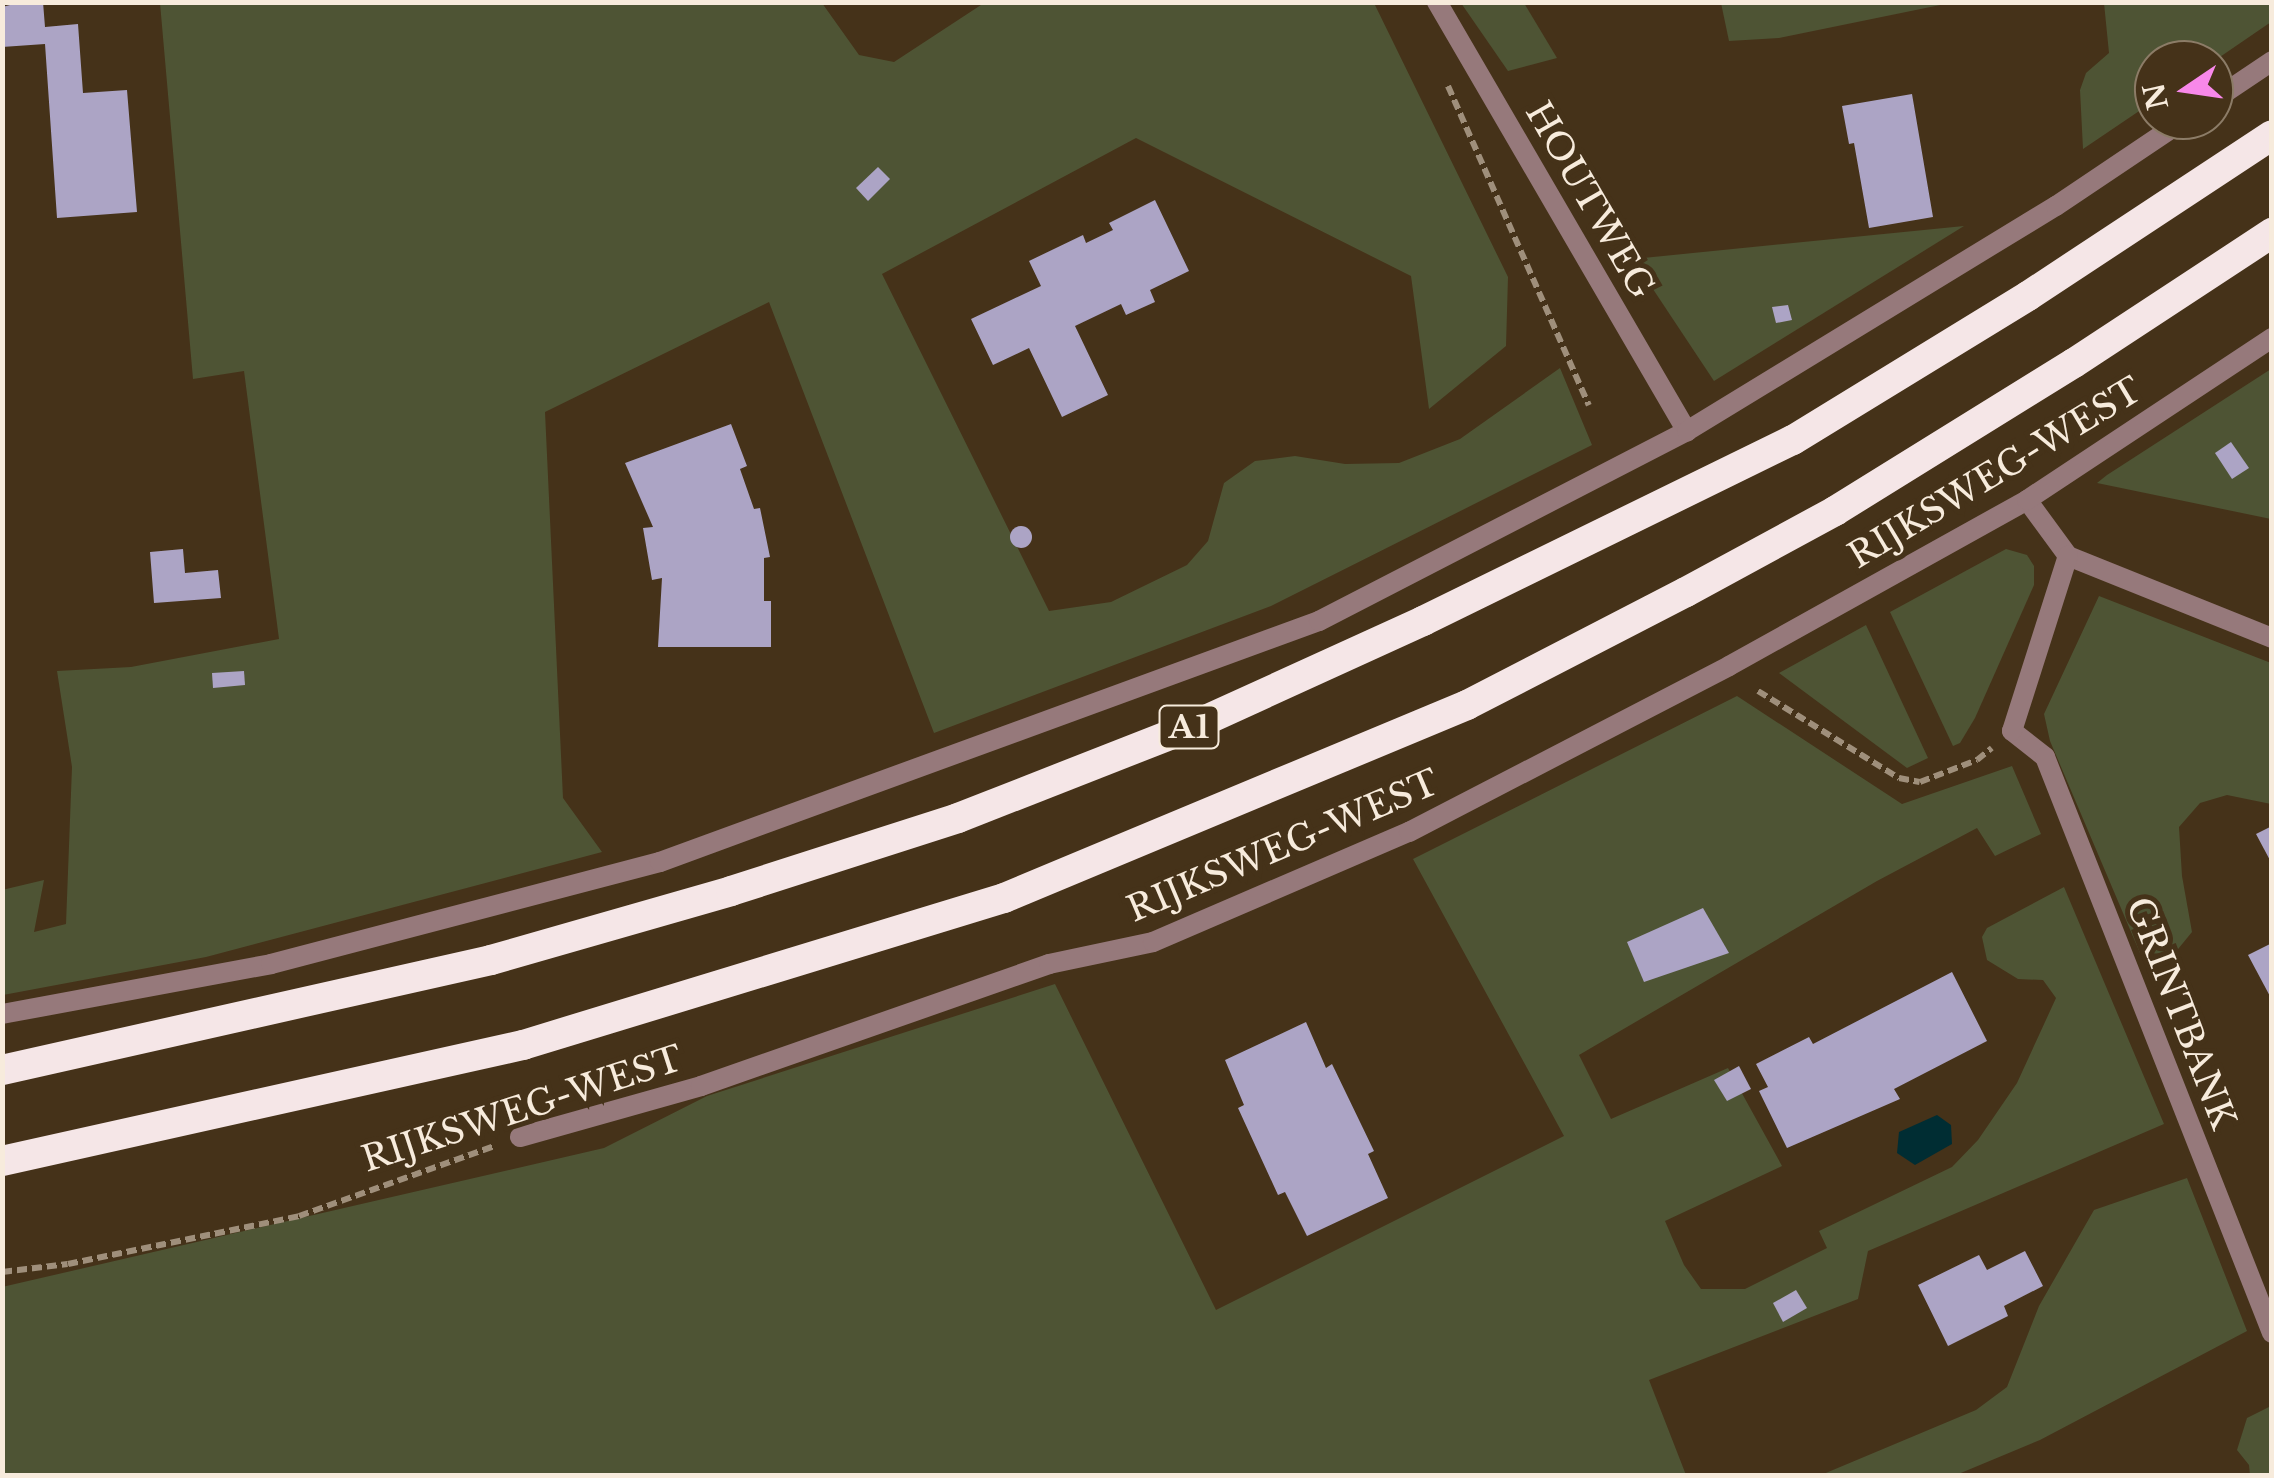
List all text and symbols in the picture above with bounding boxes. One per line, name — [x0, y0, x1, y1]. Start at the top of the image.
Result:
north arrow — [2134, 40, 2234, 140]
text: N — [2136, 80, 2176, 113]
street label: HOUTWEG — [1517, 94, 1663, 306]
street label: RIJKSWEG-WEST — [1841, 369, 2149, 577]
road number: A1 — [1156, 700, 1222, 754]
street label: RIJKSWEG-WEST — [1121, 761, 1445, 931]
street label: GRINTBANK — [2118, 891, 2244, 1135]
street label: RIJKSWEG-WEST — [357, 1037, 687, 1181]

